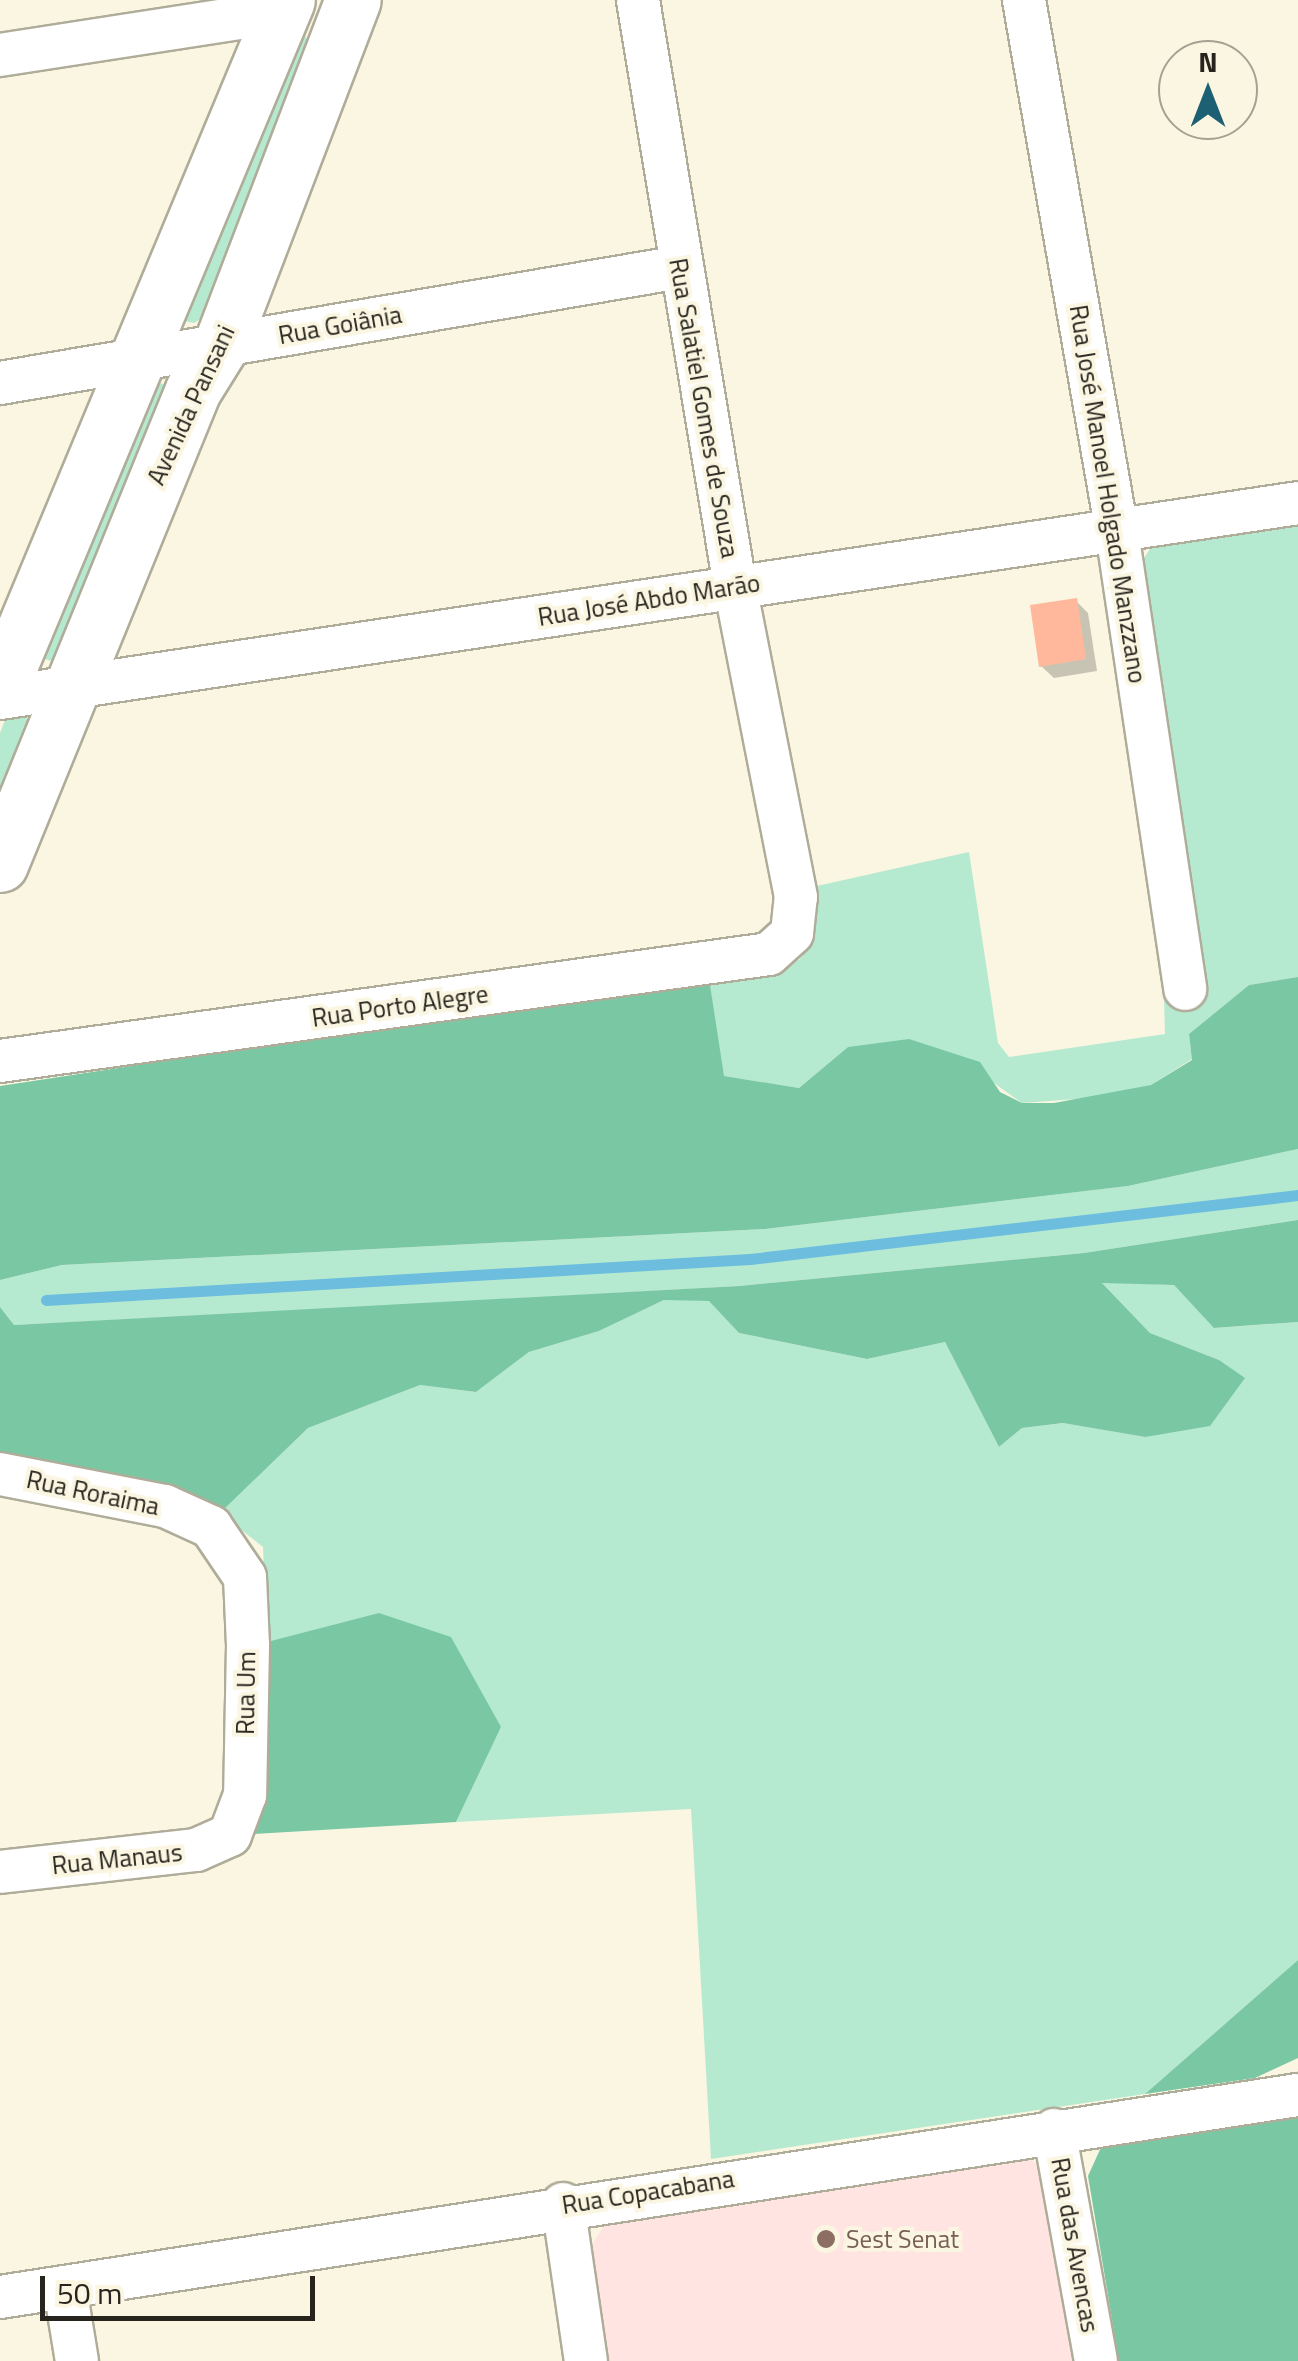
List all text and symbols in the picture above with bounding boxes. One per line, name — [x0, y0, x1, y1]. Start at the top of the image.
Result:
north arrow — [1158, 40, 1258, 140]
text: N — [1198, 40, 1218, 83]
street label: Rua Salatiel Gomes de Souza — [663, 256, 745, 560]
street label: Rua Goiânia — [276, 299, 404, 351]
street label: Rua José Manoel Holgado Manzzano — [1063, 303, 1153, 685]
street label: Avenida Pansani — [141, 320, 241, 490]
street label: Rua José Abdo Marão — [536, 568, 762, 632]
street label: Rua Porto Alegre — [310, 979, 490, 1033]
street label: Rua Roraima — [24, 1464, 162, 1522]
street label: Rua Um — [230, 1651, 262, 1735]
street label: Rua Manaus — [50, 1837, 184, 1881]
street label: Rua das Avencas — [1045, 2155, 1105, 2335]
street label: Rua Copacabana — [560, 2164, 736, 2220]
place label: Sest Senat — [846, 2224, 959, 2254]
marker: Sest Senat — [815, 2228, 837, 2250]
scale bar — [45, 2256, 320, 2318]
text: 50 m — [57, 2270, 122, 2316]

